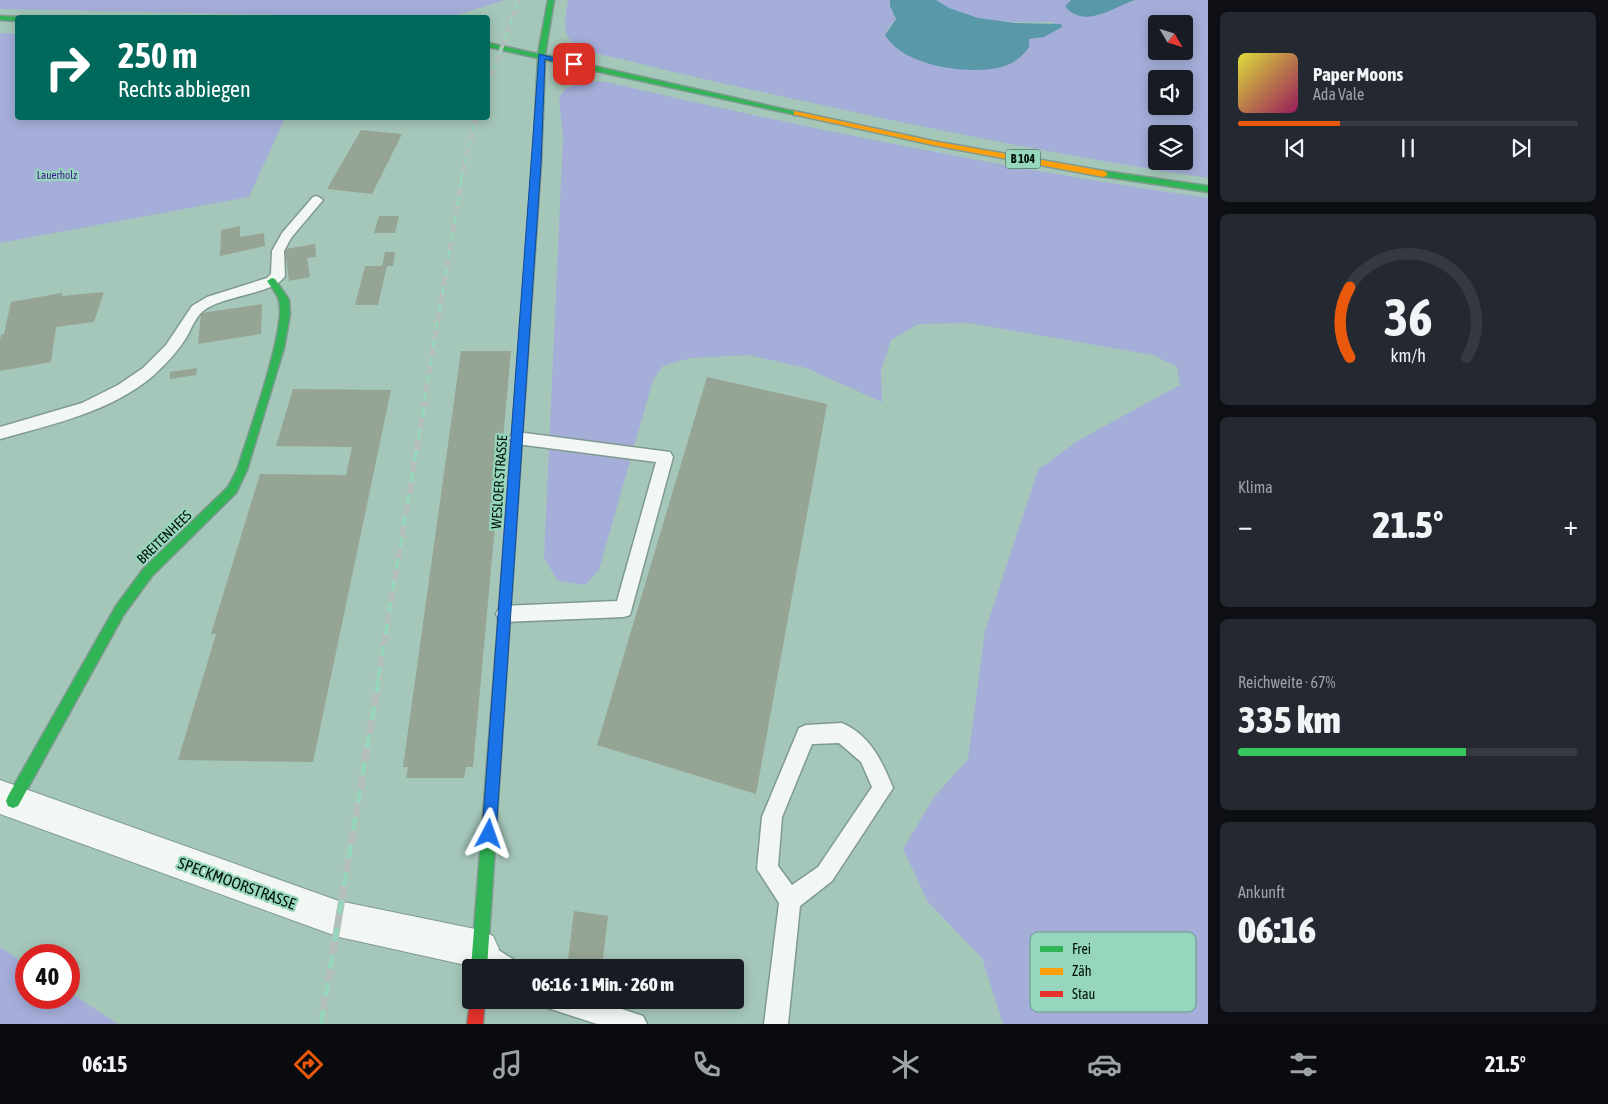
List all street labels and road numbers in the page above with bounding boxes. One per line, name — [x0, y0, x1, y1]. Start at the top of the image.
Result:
road number: B 104 — [1006, 150, 1040, 168]
street label: WESLOER STRASSE — [488, 435, 510, 529]
street label: BREITENHEES — [133, 507, 195, 567]
street label: SPECKMOORSTRASSE — [176, 853, 298, 913]

